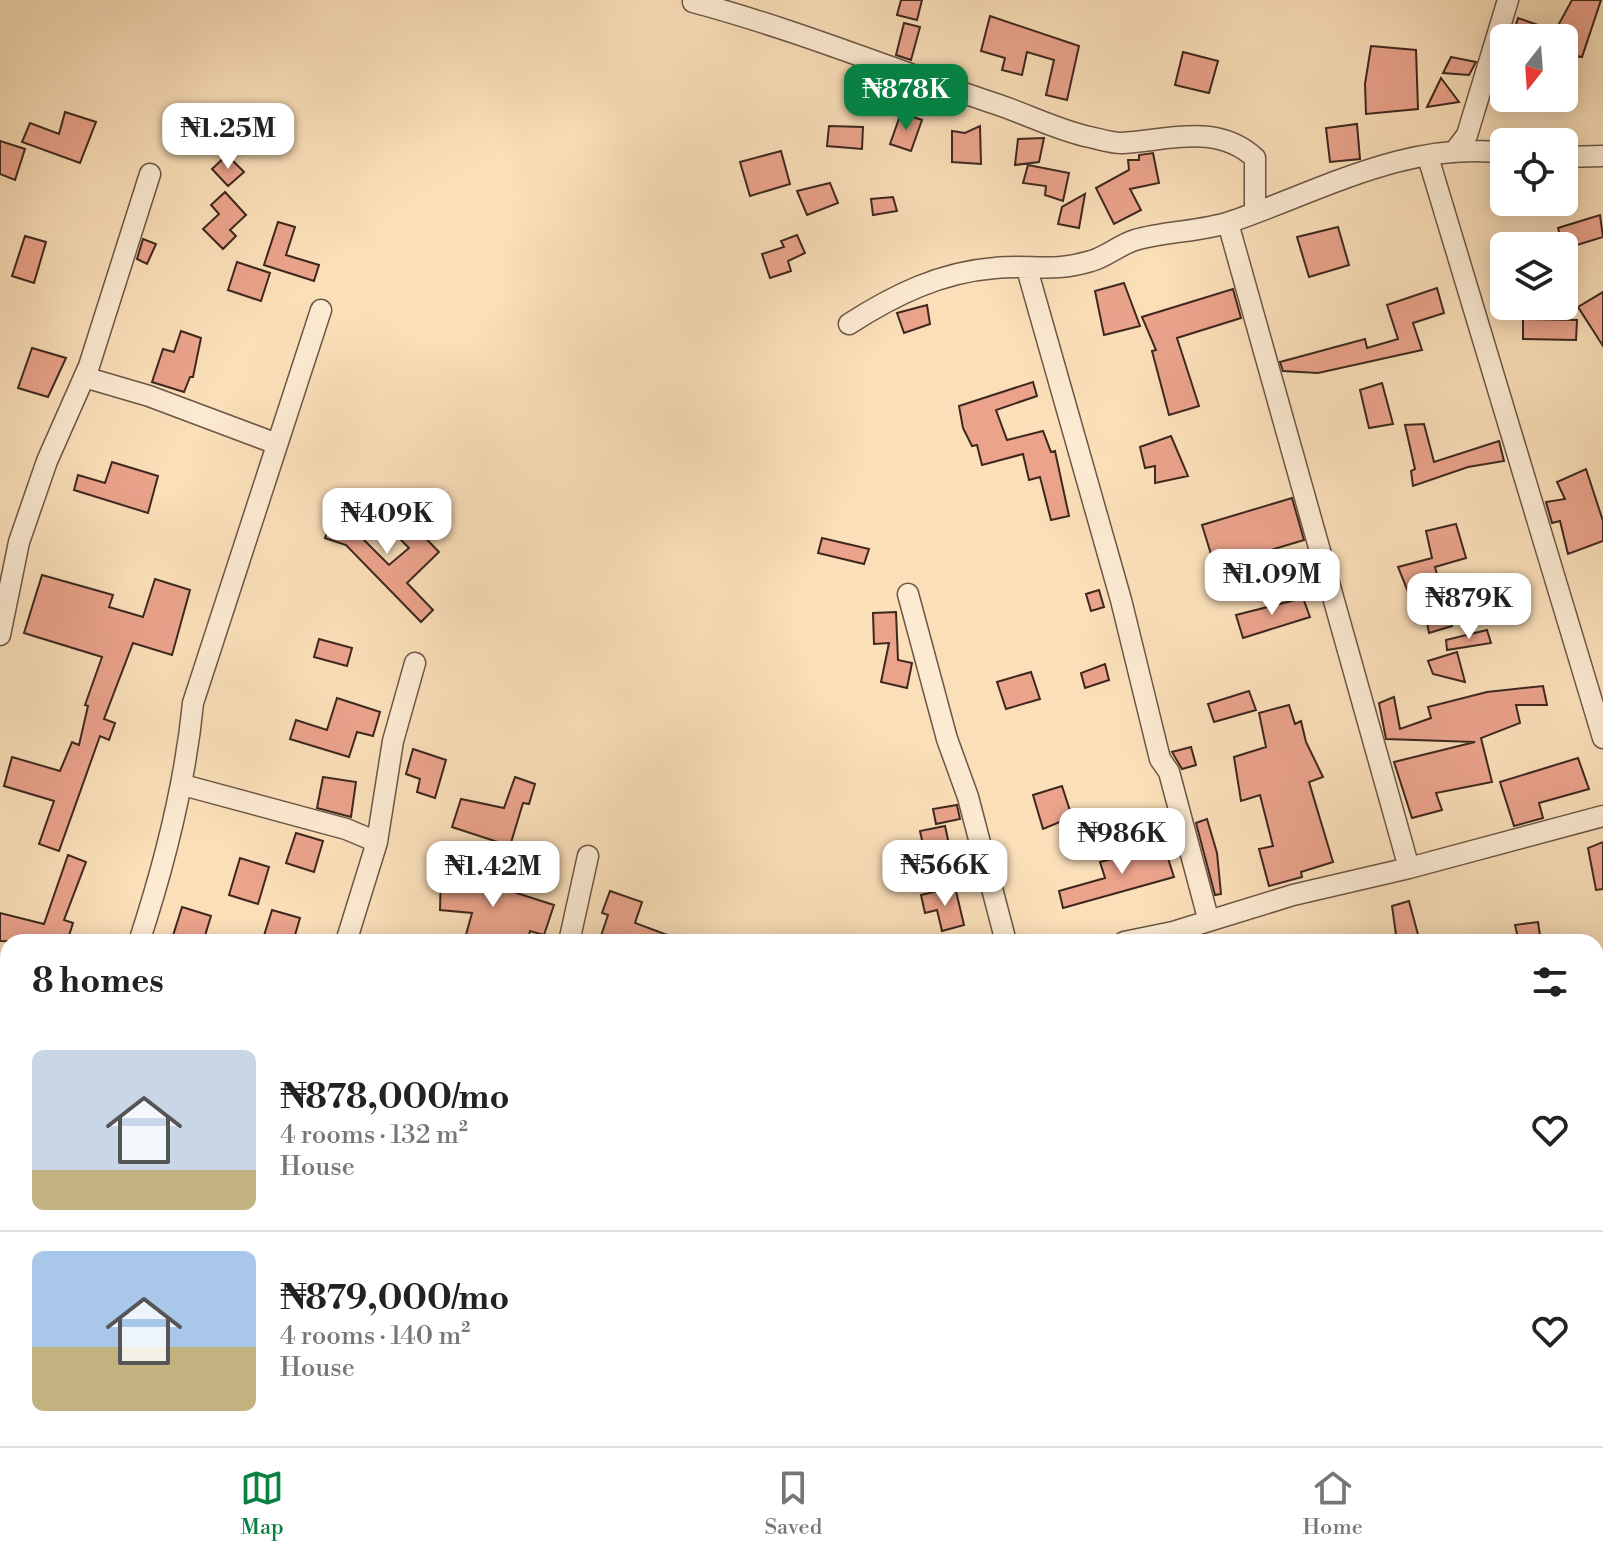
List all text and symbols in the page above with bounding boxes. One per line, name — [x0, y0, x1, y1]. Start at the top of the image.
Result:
north arrow — [1490, 24, 1578, 112]
map controls — [1490, 24, 1578, 320]
pin: ₦878K — [850, 64, 962, 132]
text: ₦878K — [862, 74, 950, 106]
pin: ₦1.25M — [163, 103, 293, 171]
text: ₦1.25M — [180, 113, 276, 145]
button: locate — [1490, 128, 1578, 216]
button: layers — [1490, 232, 1578, 320]
pin: ₦409K — [331, 488, 443, 556]
text: ₦409K — [340, 498, 434, 530]
pin: ₦1.09M — [1207, 549, 1337, 617]
text: ₦1.09M — [1223, 559, 1321, 591]
pin: ₦879K — [1413, 573, 1525, 641]
text: ₦879K — [1425, 583, 1513, 615]
pin: ₦986K — [1066, 808, 1178, 876]
text: ₦986K — [1077, 818, 1167, 850]
pin: ₦566K — [889, 840, 1001, 908]
pin: ₦1.42M — [428, 841, 558, 909]
text: ₦566K — [900, 850, 990, 882]
text: ₦1.42M — [445, 851, 541, 883]
icon: filters — [1528, 960, 1572, 1004]
text: 8 homes — [32, 961, 164, 1003]
text: ₦878,000/mo — [280, 1077, 509, 1119]
icon: home — [96, 1082, 192, 1178]
icon: heart — [1528, 1108, 1572, 1152]
text: 4 rooms · 132 m² — [280, 1119, 468, 1151]
text: House — [280, 1151, 355, 1183]
text: ₦879,000/mo — [280, 1278, 509, 1320]
icon: home — [96, 1283, 192, 1379]
icon: heart — [1528, 1309, 1572, 1353]
text: 4 rooms · 140 m² — [280, 1320, 470, 1352]
text: House — [280, 1352, 355, 1384]
tab: Map — [240, 1466, 284, 1541]
tab: Saved — [764, 1466, 822, 1541]
tab: Home — [1302, 1466, 1363, 1541]

